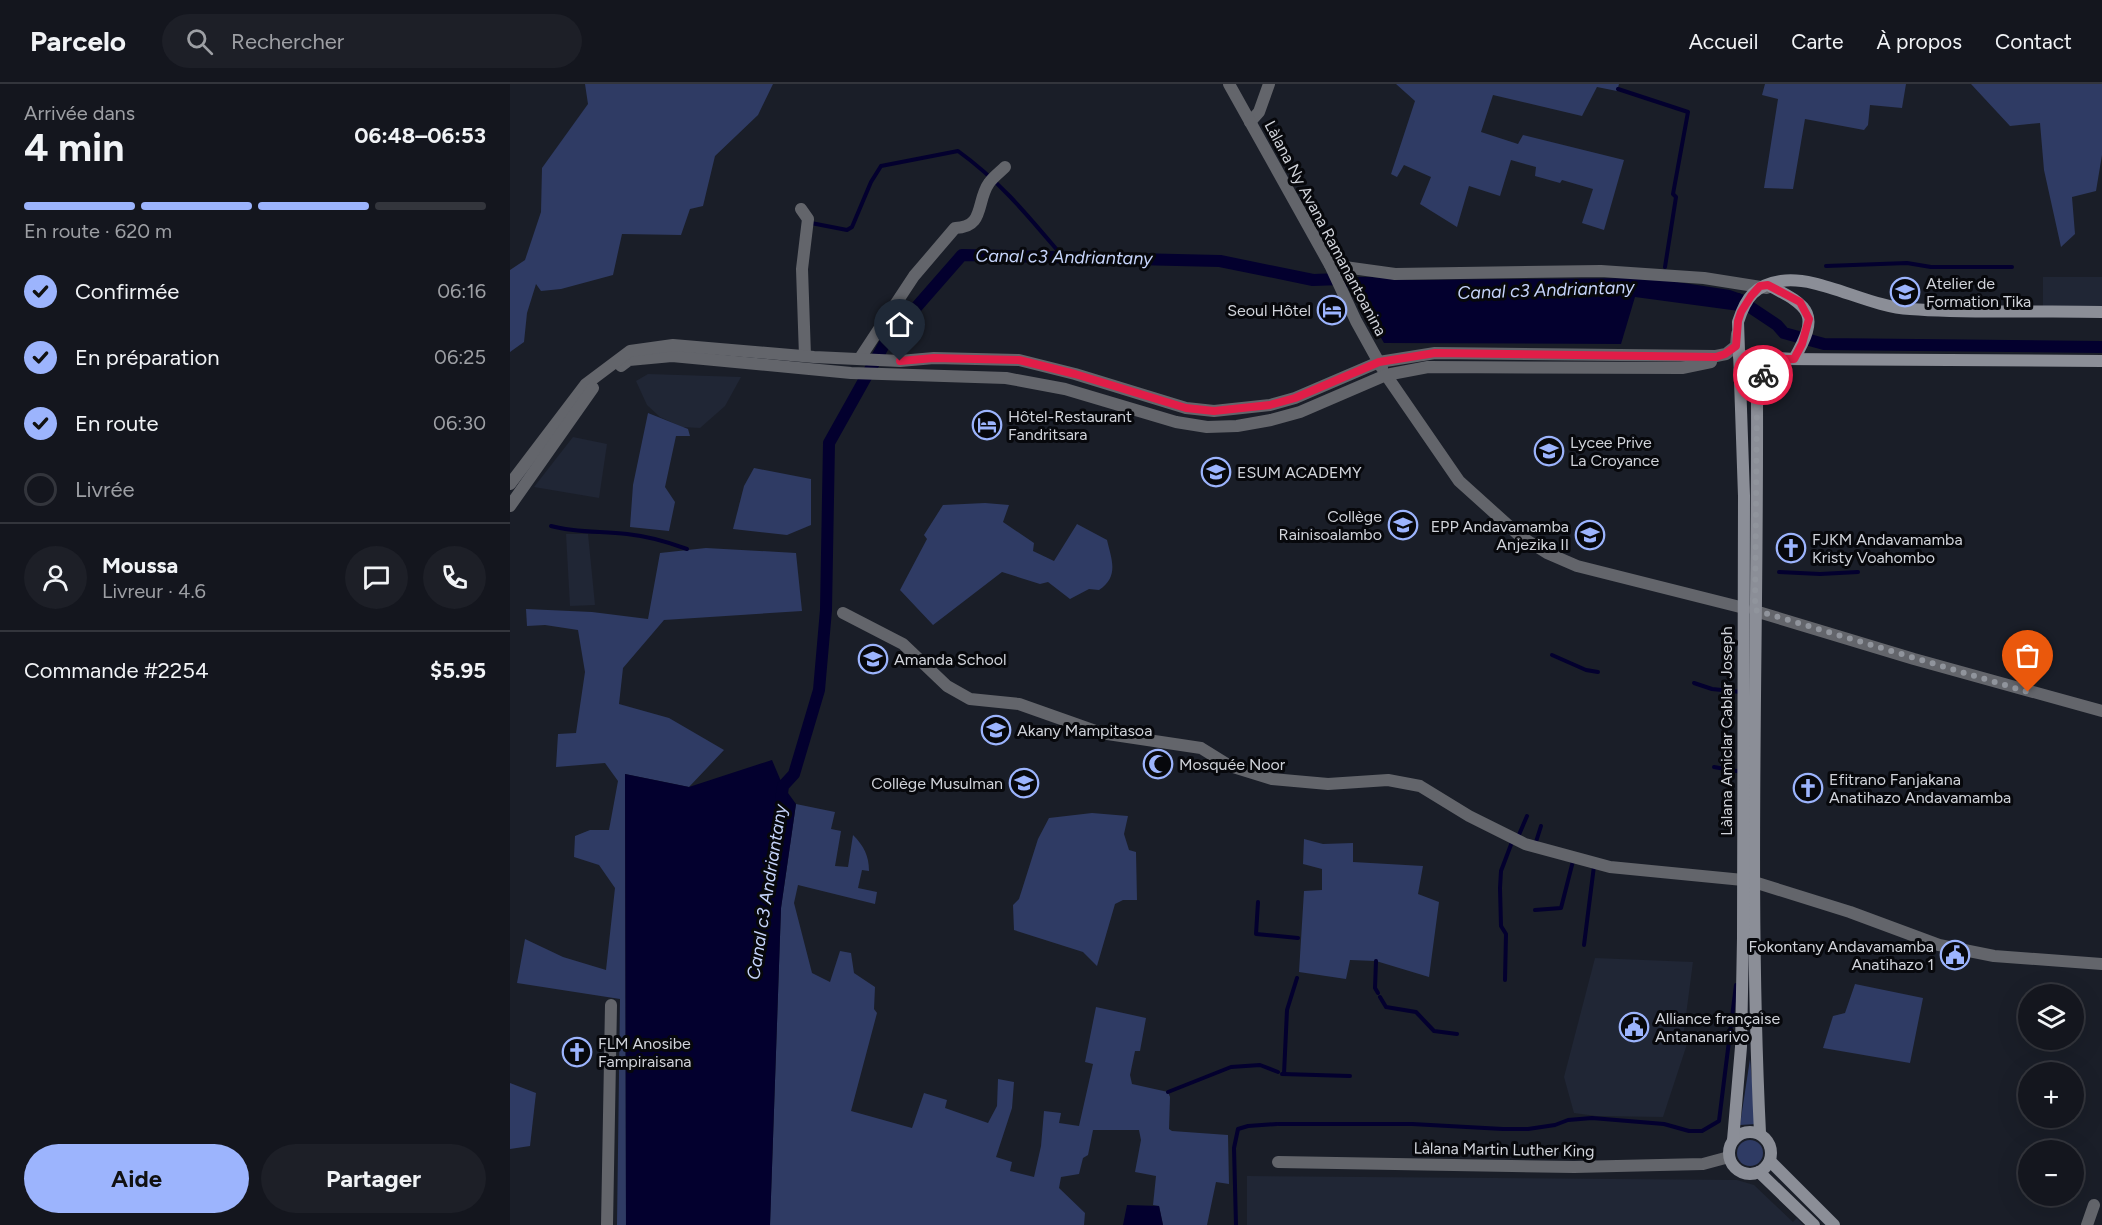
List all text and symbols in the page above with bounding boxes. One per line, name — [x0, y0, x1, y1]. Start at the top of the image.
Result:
search box — [162, 14, 582, 68]
text: Parcelo — [30, 24, 126, 58]
icon: search — [183, 25, 216, 58]
text: Rechercher — [231, 28, 344, 55]
text: Accueil — [1689, 29, 1758, 54]
text: Carte — [1791, 29, 1844, 54]
text: À propos — [1877, 29, 1962, 54]
text: Contact — [1995, 29, 2072, 54]
text: Arrivée dans — [24, 101, 135, 125]
street label: Làlana Ny Avana Ramanantoanina — [1261, 117, 1391, 339]
text: 06:48–06:53 — [354, 122, 486, 149]
text: 4 min — [24, 124, 124, 171]
text: En route · 620 m — [24, 219, 172, 243]
water label: Canal c3 Andriantany — [975, 244, 1154, 270]
place label: Atelier de Formation Tika — [1926, 274, 2031, 311]
icon: check — [24, 275, 57, 308]
water label: Canal c3 Andriantany — [1457, 276, 1637, 304]
school or university icon: Atelier de Formation Tika — [1889, 276, 1921, 308]
text: Confirmée — [75, 278, 179, 305]
text: 06:16 — [437, 279, 486, 303]
hotel icon: Seoul Hôtel — [1316, 294, 1348, 326]
pin — [874, 299, 925, 361]
place label: Seoul Hôtel — [1227, 301, 1311, 320]
icon: home — [883, 308, 916, 341]
icon: check — [24, 341, 57, 374]
text: En préparation — [75, 344, 220, 371]
text: 06:25 — [434, 345, 486, 369]
courier — [1733, 345, 1793, 405]
icon: bike — [1747, 359, 1780, 392]
icon: check — [24, 407, 57, 440]
place label: Hôtel-Restaurant Fandritsara — [1008, 407, 1132, 444]
hotel icon: Hôtel-Restaurant Fandritsara — [971, 409, 1003, 441]
text: En route — [75, 410, 158, 437]
text: 06:30 — [433, 411, 486, 435]
place label: Lycee Prive La Croyance — [1570, 433, 1659, 470]
school or university icon: Lycee Prive La Croyance — [1533, 435, 1565, 467]
school or university icon: ESUM ACADEMY — [1200, 456, 1232, 488]
place label: ESUM ACADEMY — [1237, 463, 1362, 482]
text: Livrée — [75, 476, 134, 503]
place label: Collège Rainisoalambo — [1279, 507, 1382, 544]
school or university icon: Collège Rainisoalambo — [1387, 509, 1419, 541]
place label: EPP Andavamamba Anjezika II — [1431, 517, 1569, 554]
school or university icon: EPP Andavamamba Anjezika II — [1574, 519, 1606, 551]
place label: FJKM Andavamamba Kristy Voahombo — [1812, 530, 1963, 567]
church icon: FJKM Andavamamba Kristy Voahombo — [1775, 532, 1807, 564]
button: person — [24, 546, 87, 609]
button: chat — [345, 546, 408, 609]
button: phone — [423, 546, 486, 609]
text: Moussa — [102, 552, 178, 579]
text: Livreur · 4.6 — [102, 579, 206, 603]
street label: Làlana Amiclar Cablar Joseph — [1717, 626, 1736, 836]
pin — [2002, 630, 2053, 692]
icon: bag — [2011, 639, 2044, 672]
school or university icon: Amanda School — [857, 643, 889, 675]
place label: Amanda School — [894, 650, 1007, 669]
text: Commande #2254 — [24, 657, 209, 684]
text: $5.95 — [430, 657, 486, 684]
school or university icon: Akany Mampitasoa — [980, 714, 1012, 746]
place label: Akany Mampitasoa — [1017, 721, 1152, 740]
mosque icon: Mosquée Noor — [1142, 748, 1174, 780]
place label: Mosquée Noor — [1179, 755, 1286, 774]
school or university icon: Collège Musulman — [1008, 767, 1040, 799]
place label: Efitrano Fanjakana Anatihazo Andavamamba — [1829, 770, 2011, 807]
church icon: Efitrano Fanjakana Anatihazo Andavamamba — [1792, 772, 1824, 804]
place label: Collège Musulman — [871, 774, 1003, 793]
water label: Canal c3 Andriantany — [742, 801, 792, 981]
place label: Fokontany Andavamamba Anatihazo 1 — [1749, 937, 1934, 974]
public building icon: Fokontany Andavamamba Anatihazo 1 — [1939, 939, 1971, 971]
map controls — [2018, 984, 2084, 1206]
button: layers — [2018, 984, 2084, 1050]
place label: Alliance française Antananarivo — [1655, 1009, 1780, 1046]
public building icon: Alliance française Antananarivo — [1618, 1011, 1650, 1043]
place label: FLM Anosibe Fampiraisana — [598, 1034, 692, 1071]
church icon: FLM Anosibe Fampiraisana — [561, 1036, 593, 1068]
button: + — [2018, 1062, 2084, 1128]
street label: Làlana Martin Luther King — [1413, 1138, 1595, 1161]
button: − — [2018, 1140, 2084, 1206]
button: Aide — [24, 1144, 249, 1213]
button: Partager — [261, 1144, 486, 1213]

